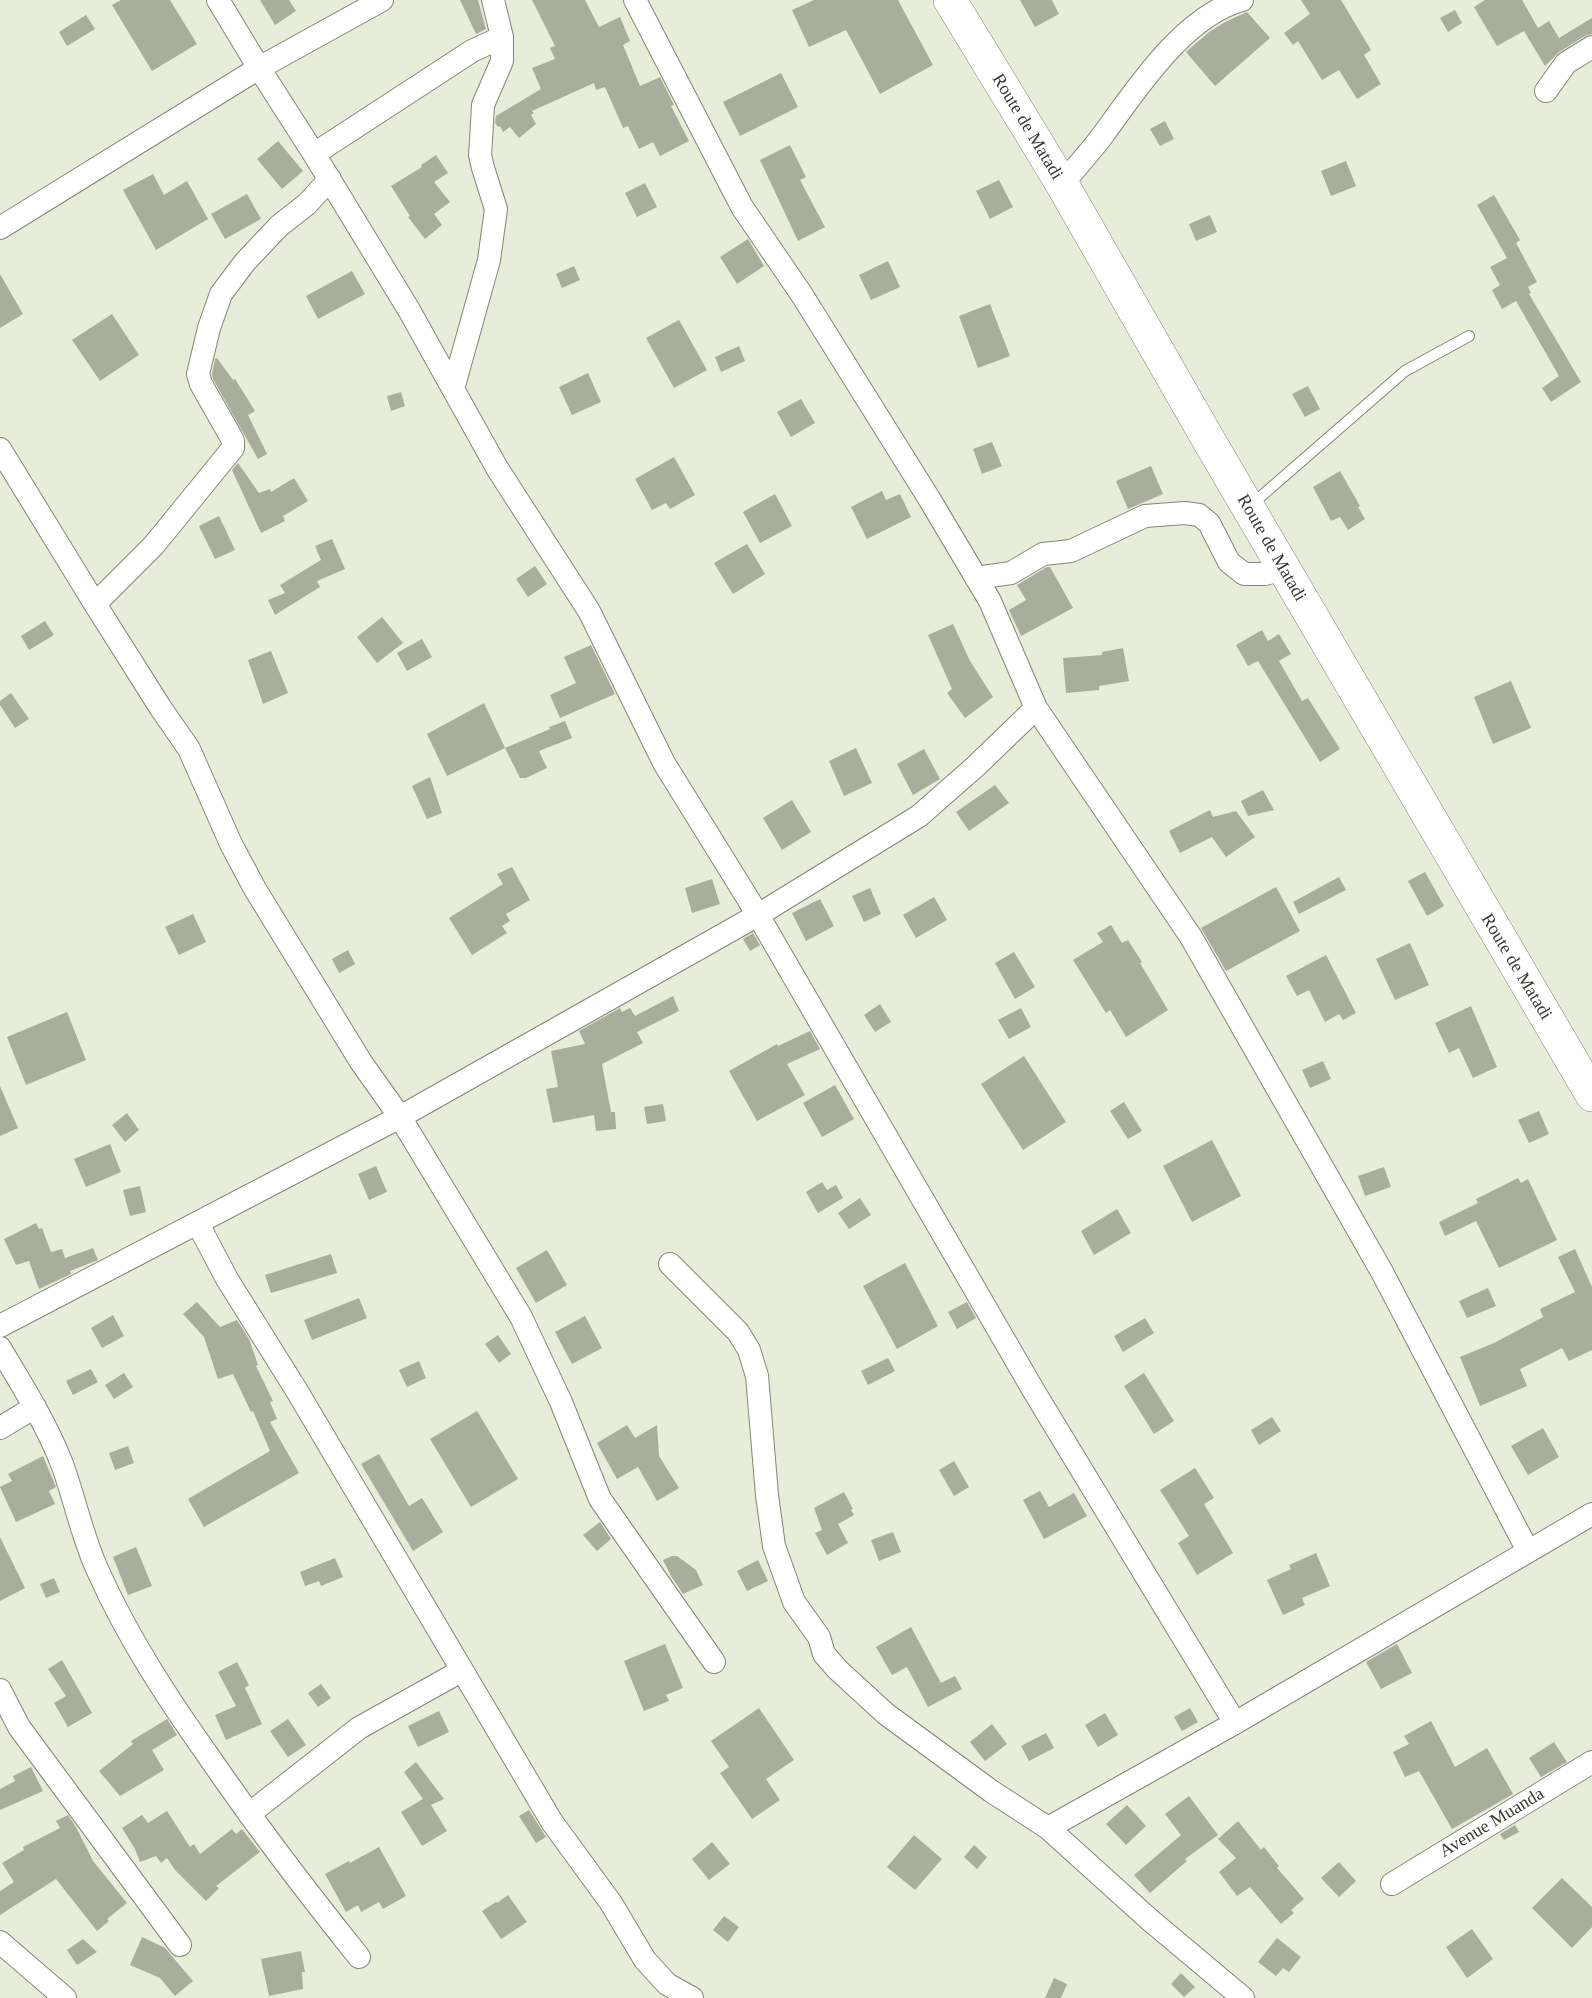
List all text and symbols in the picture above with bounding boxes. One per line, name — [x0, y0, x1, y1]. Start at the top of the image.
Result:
street label: Route de Matadi — [987, 70, 1067, 184]
street label: Route de Matadi — [1232, 491, 1310, 605]
street label: Route de Matadi — [1476, 910, 1556, 1024]
street label: Avenue Muanda — [1436, 1783, 1548, 1863]

